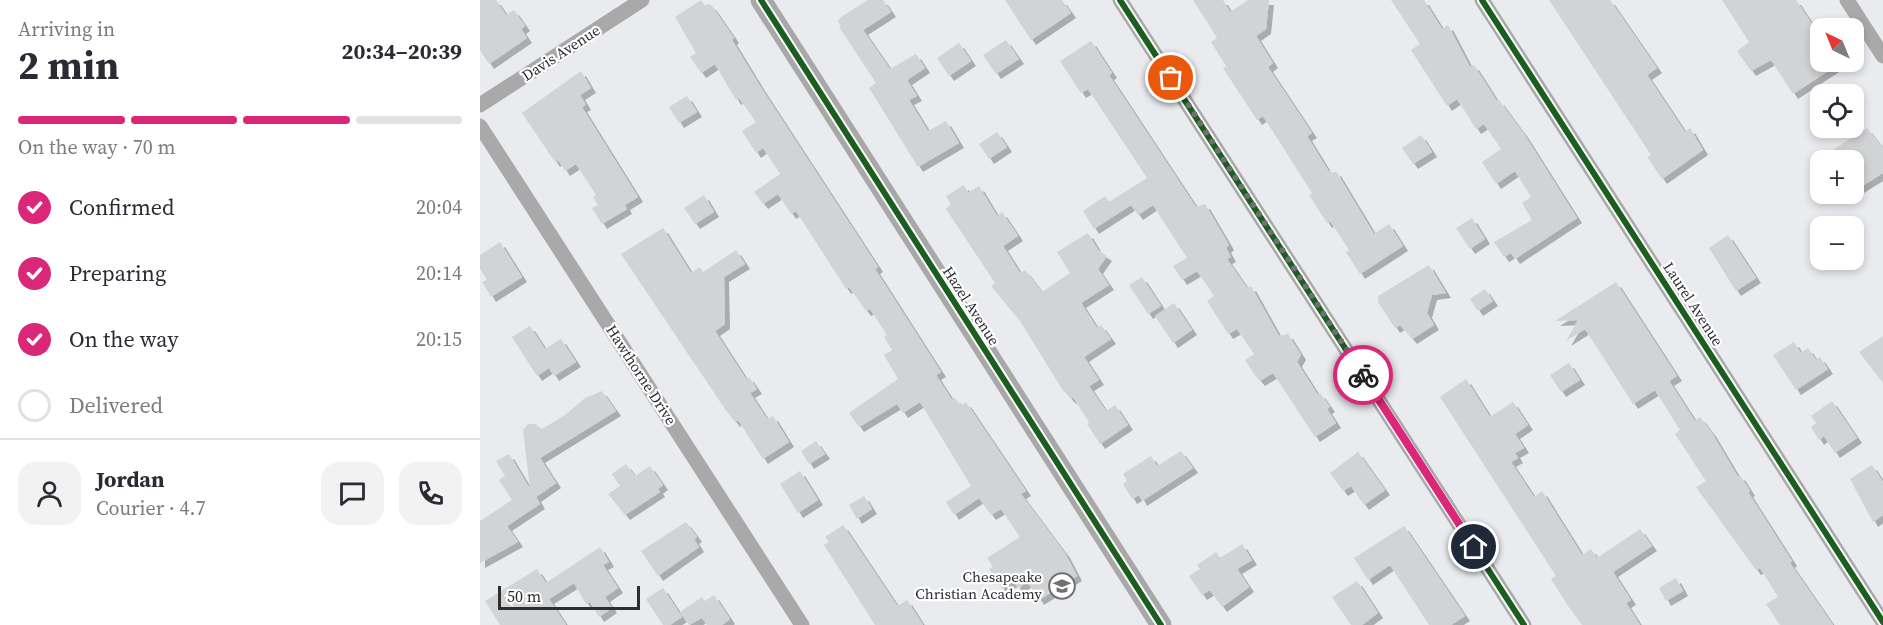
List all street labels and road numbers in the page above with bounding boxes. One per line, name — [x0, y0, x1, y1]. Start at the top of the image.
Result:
street label: Davis Avenue — [518, 19, 604, 86]
street label: Laurel Avenue — [1658, 258, 1729, 350]
street label: Hazel Avenue — [938, 262, 1005, 350]
street label: Hawthorne Drive — [601, 321, 682, 429]

